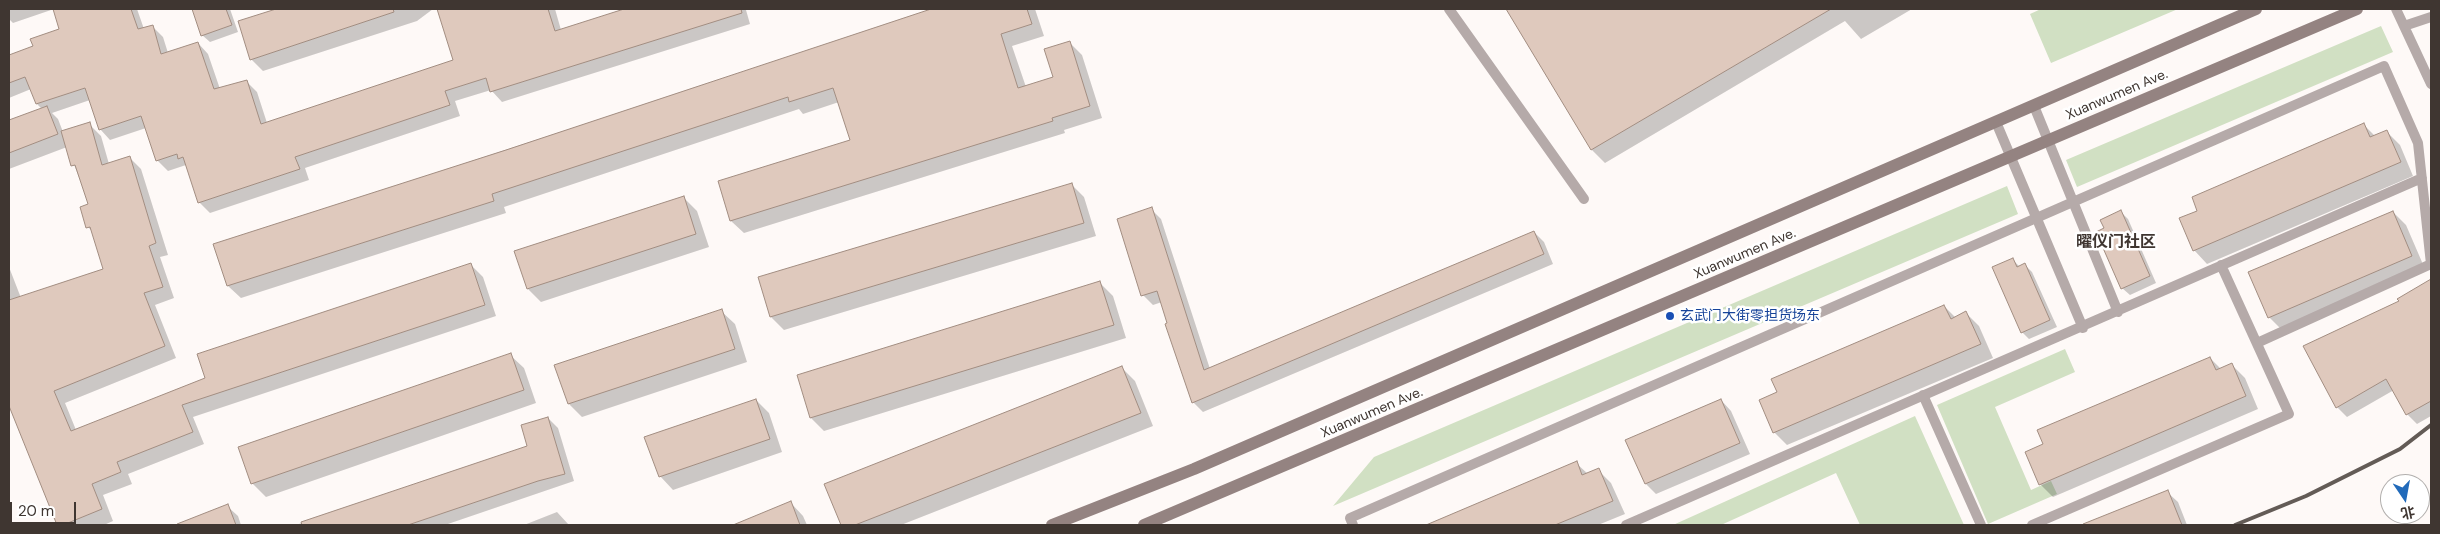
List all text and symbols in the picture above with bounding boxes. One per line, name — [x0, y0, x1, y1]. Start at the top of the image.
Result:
street label: Xuanwumen Ave. — [2064, 66, 2170, 124]
street label: Xuanwumen Ave. — [1692, 225, 1798, 283]
district label: 曜仪门社区 — [2076, 233, 2156, 253]
place label: 玄武门大街零担货场东 — [1680, 308, 1820, 324]
marker: 玄武门大街零担货场东 — [1664, 310, 1676, 322]
street label: Xuanwumen Ave. — [1319, 384, 1425, 442]
north arrow — [2380, 474, 2430, 524]
scale bar — [12, 492, 79, 524]
text: 20 m — [18, 501, 54, 521]
text: 北 — [2399, 502, 2417, 523]

